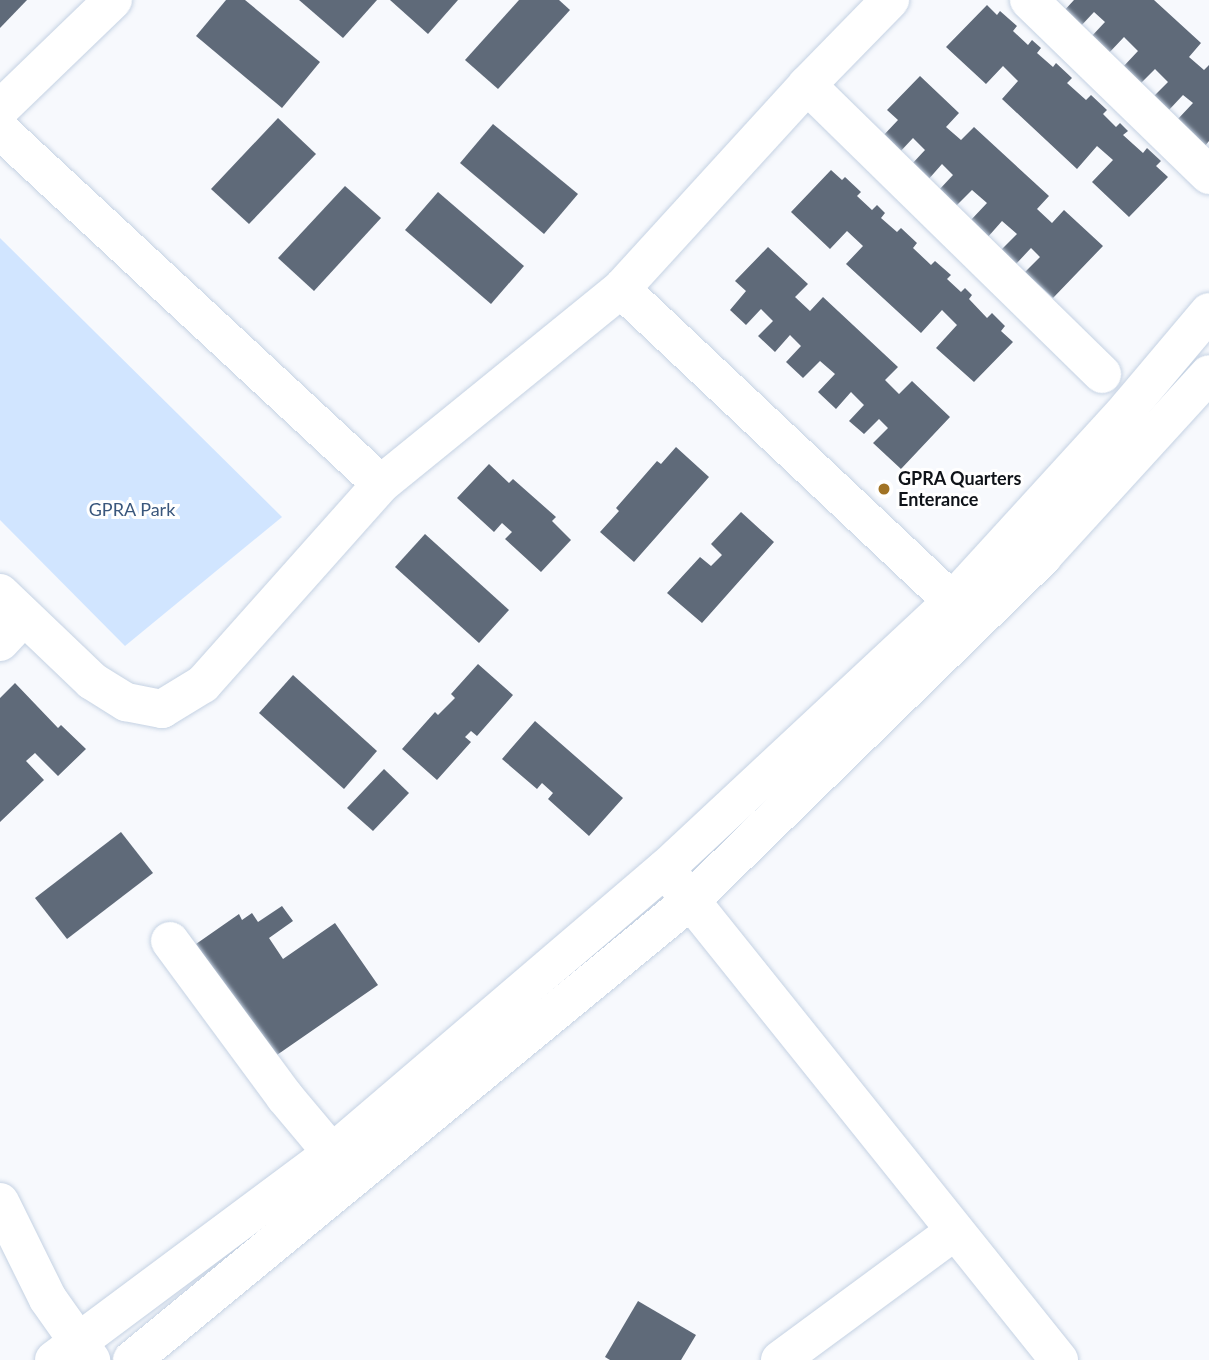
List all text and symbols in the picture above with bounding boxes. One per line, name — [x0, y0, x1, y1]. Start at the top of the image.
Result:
place label: GPRA Quarters Enterance — [898, 468, 1022, 510]
marker: GPRA Quarters Enterance — [876, 481, 892, 497]
park label: GPRA Park — [88, 498, 176, 520]

